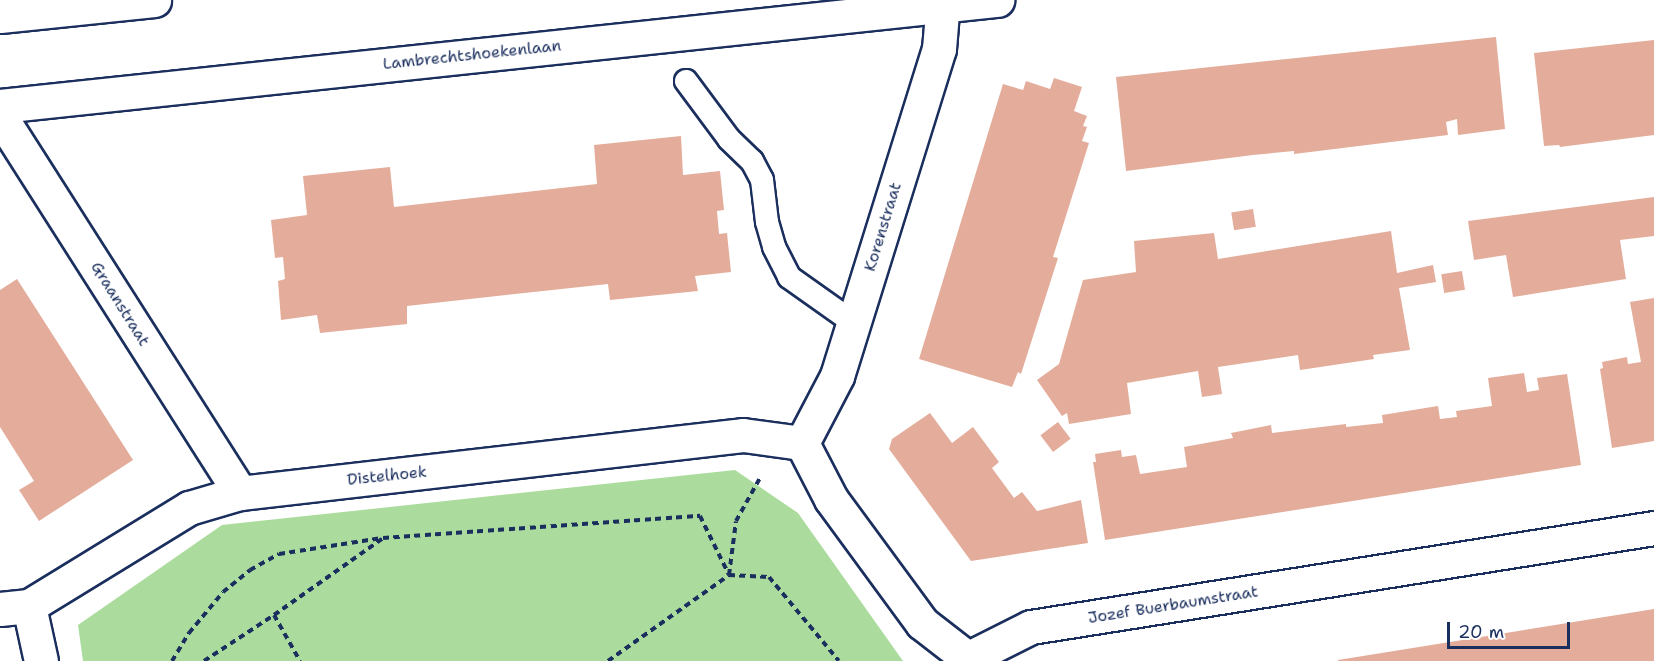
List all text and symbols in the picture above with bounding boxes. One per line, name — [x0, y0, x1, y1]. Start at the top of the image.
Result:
street label: Lambrechtshoekenlaan — [382, 36, 562, 74]
street label: Korenstraat — [860, 180, 906, 274]
street label: Graanstraat — [87, 258, 153, 350]
street label: Distelhoek — [346, 462, 428, 490]
street label: Jozef Buerbaumstraat — [1087, 582, 1259, 628]
scale bar — [1450, 610, 1573, 648]
text: 20 m — [1458, 620, 1504, 644]

